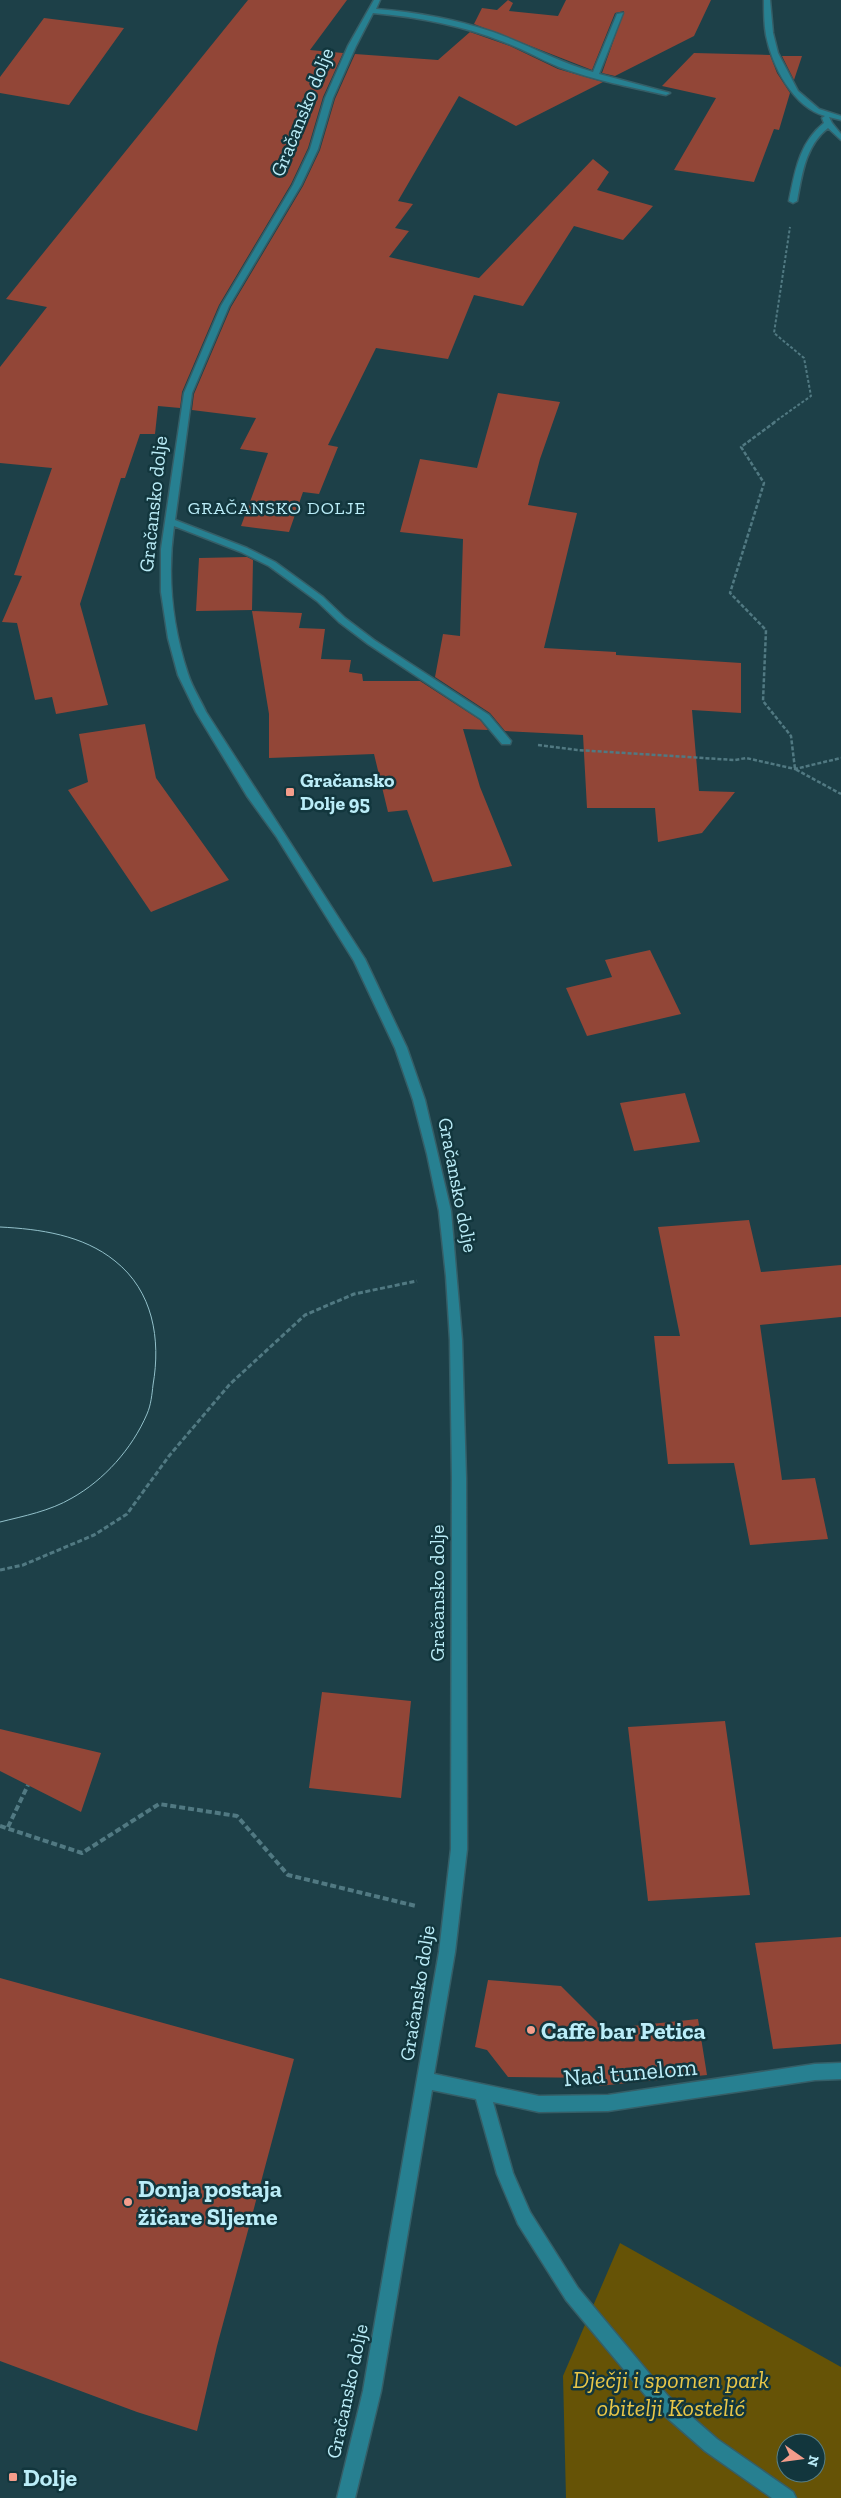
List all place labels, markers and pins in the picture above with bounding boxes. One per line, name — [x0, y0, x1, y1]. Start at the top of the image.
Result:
place label: Gračansko Dolje 95 — [300, 768, 395, 815]
marker: Gračansko Dolje 95 — [284, 786, 296, 798]
place label: Caffe bar Petica — [541, 2016, 706, 2045]
marker: Caffe bar Petica — [525, 2024, 537, 2036]
place label: Donja postaja žičare Sljeme — [138, 2174, 282, 2231]
marker: Donja postaja žičare Sljeme — [122, 2196, 134, 2208]
place label: Dolje — [23, 2463, 78, 2492]
marker: Dolje — [7, 2471, 19, 2483]

